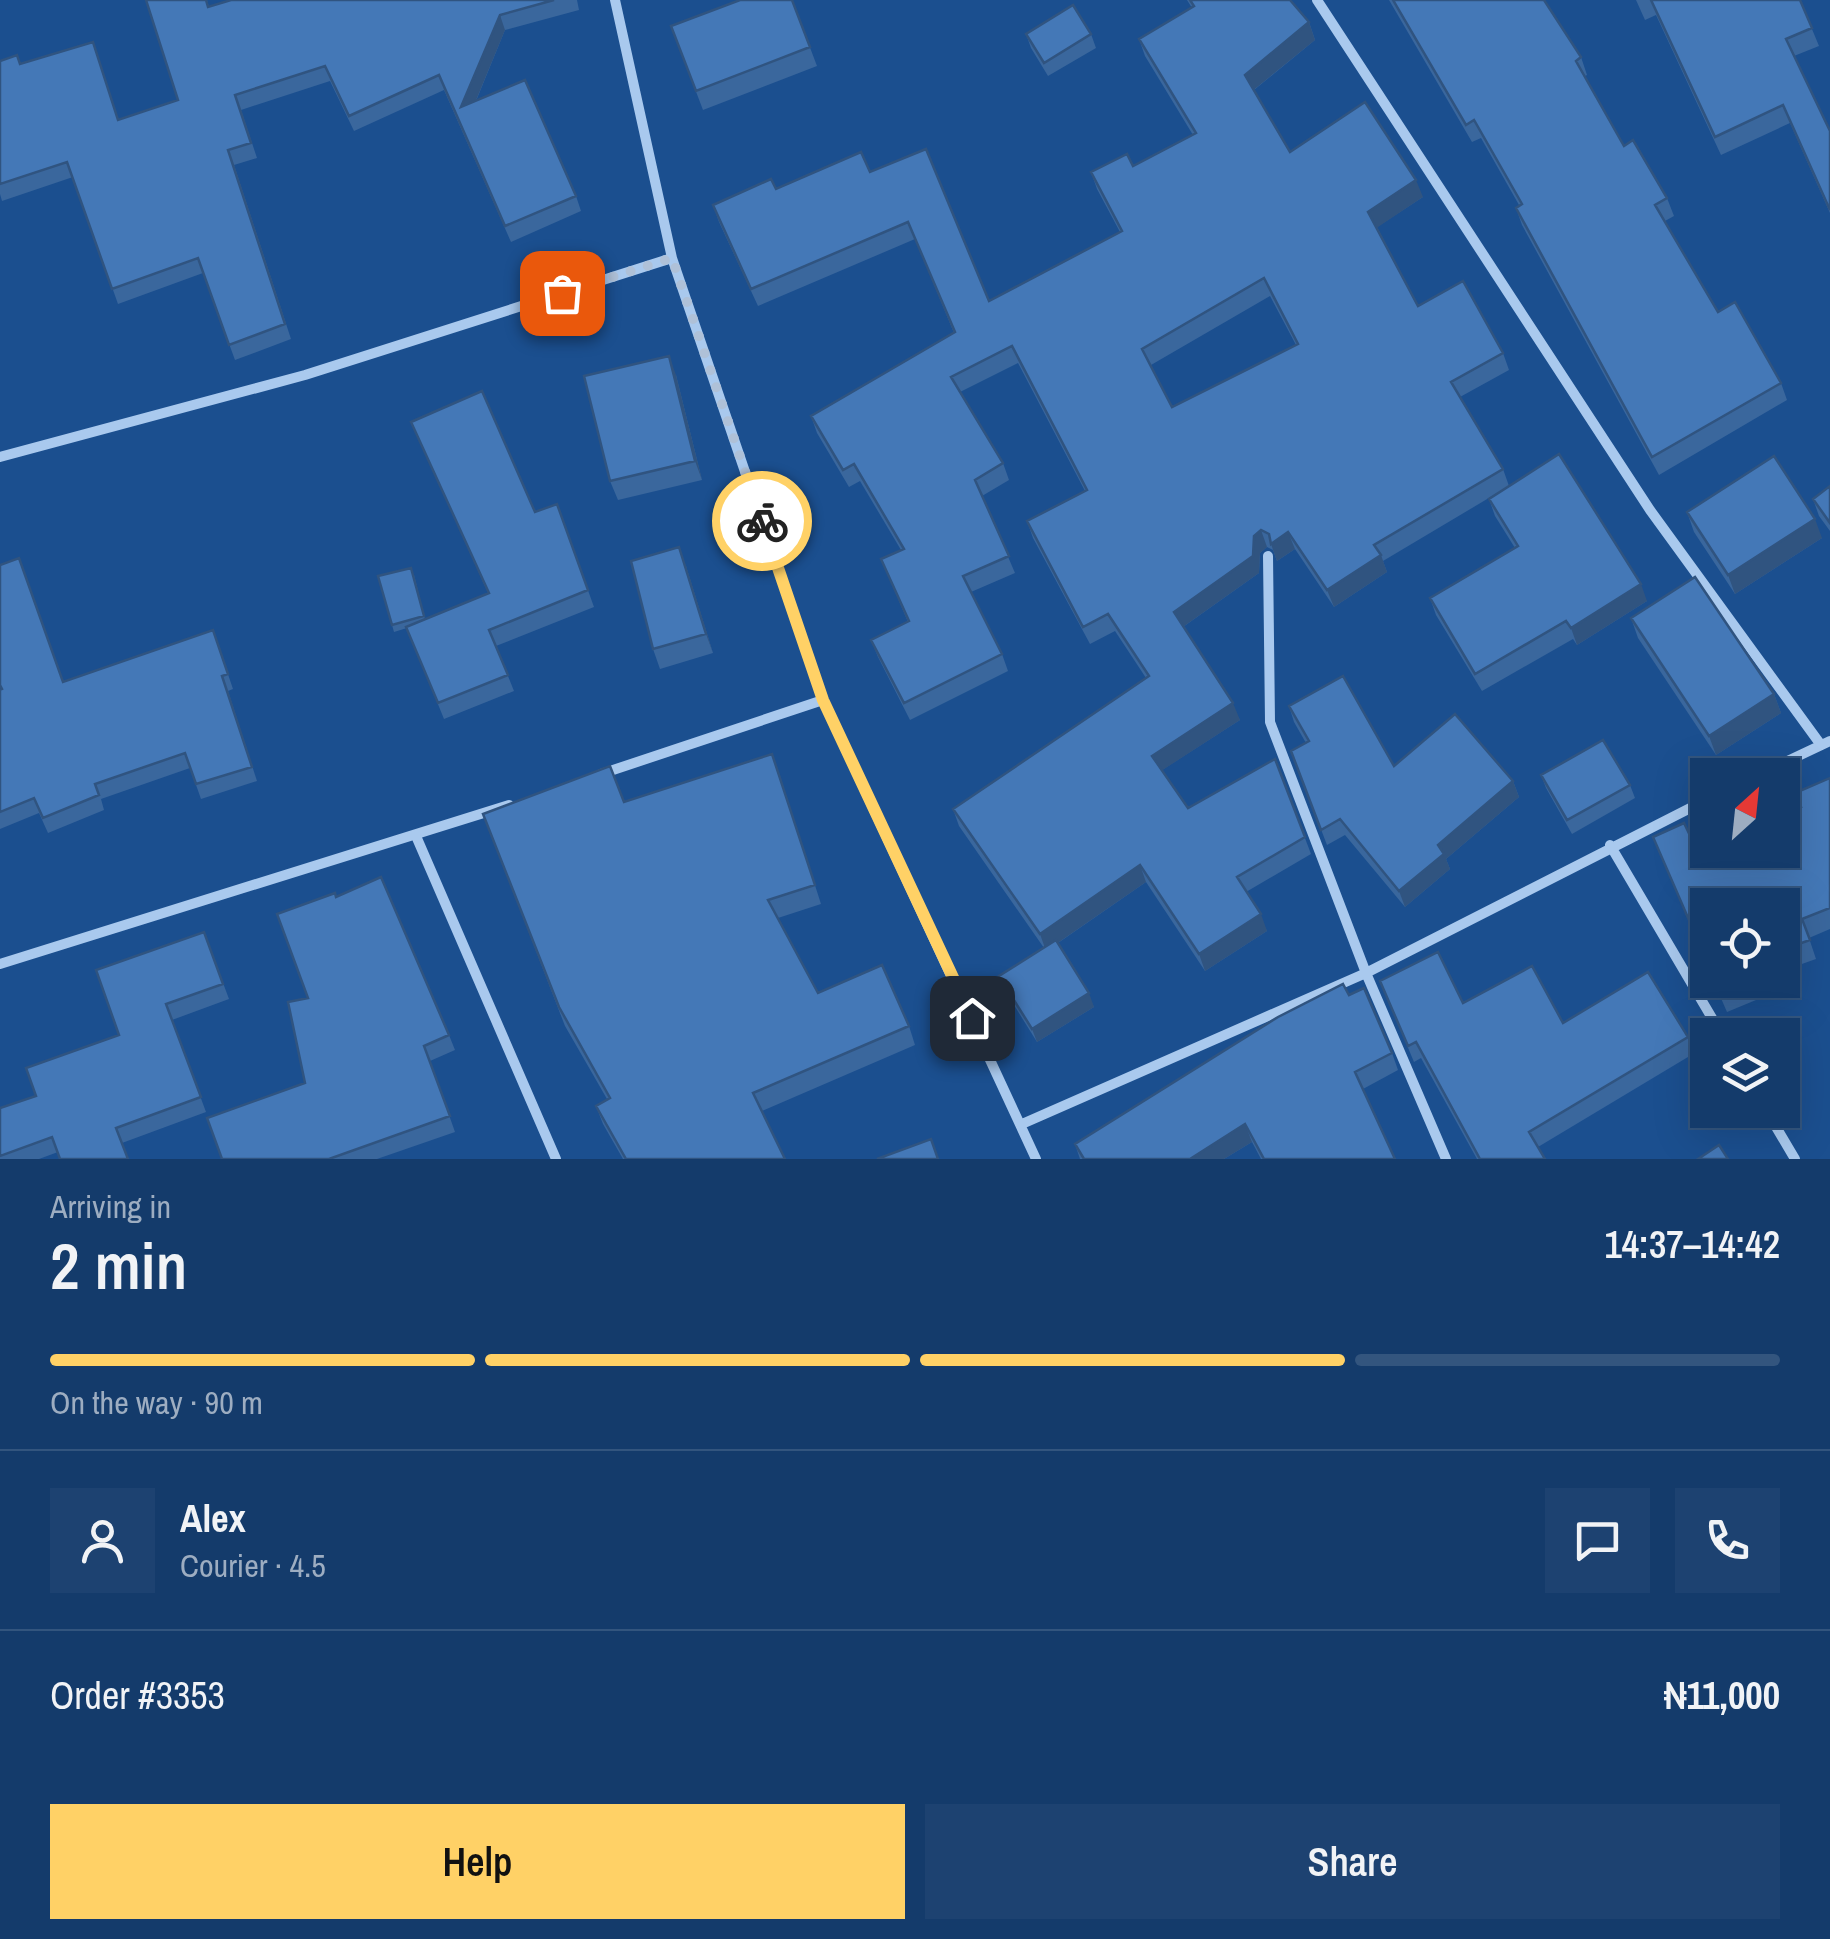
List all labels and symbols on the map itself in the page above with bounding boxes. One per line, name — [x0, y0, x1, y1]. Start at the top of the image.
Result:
pin — [520, 251, 605, 336]
courier — [712, 471, 812, 571]
north arrow — [1690, 758, 1800, 868]
pin — [930, 976, 1015, 1061]

